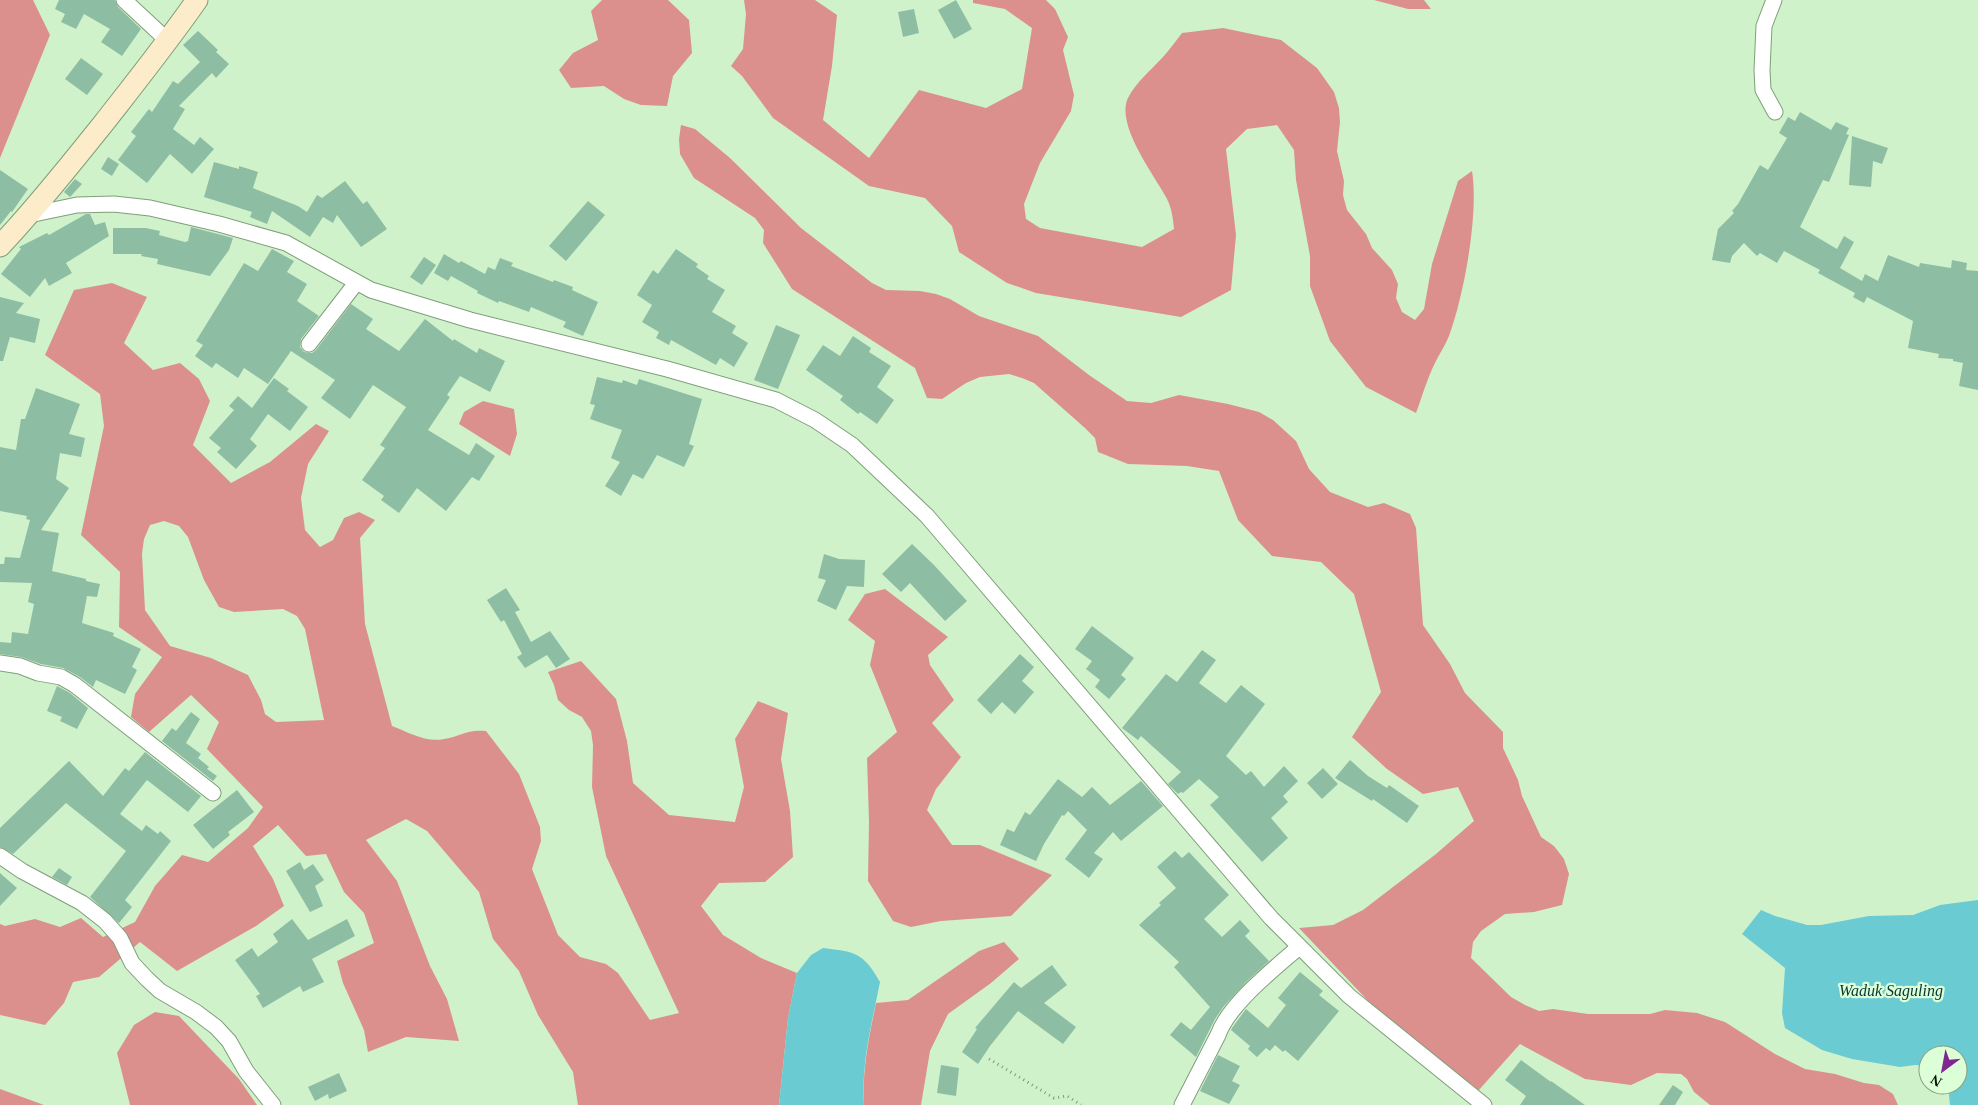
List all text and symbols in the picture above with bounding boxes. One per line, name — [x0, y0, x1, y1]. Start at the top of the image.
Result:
water label: Waduk Saguling — [1839, 982, 1943, 1000]
north arrow — [1918, 1045, 1968, 1095]
text: N — [1928, 1072, 1945, 1090]

